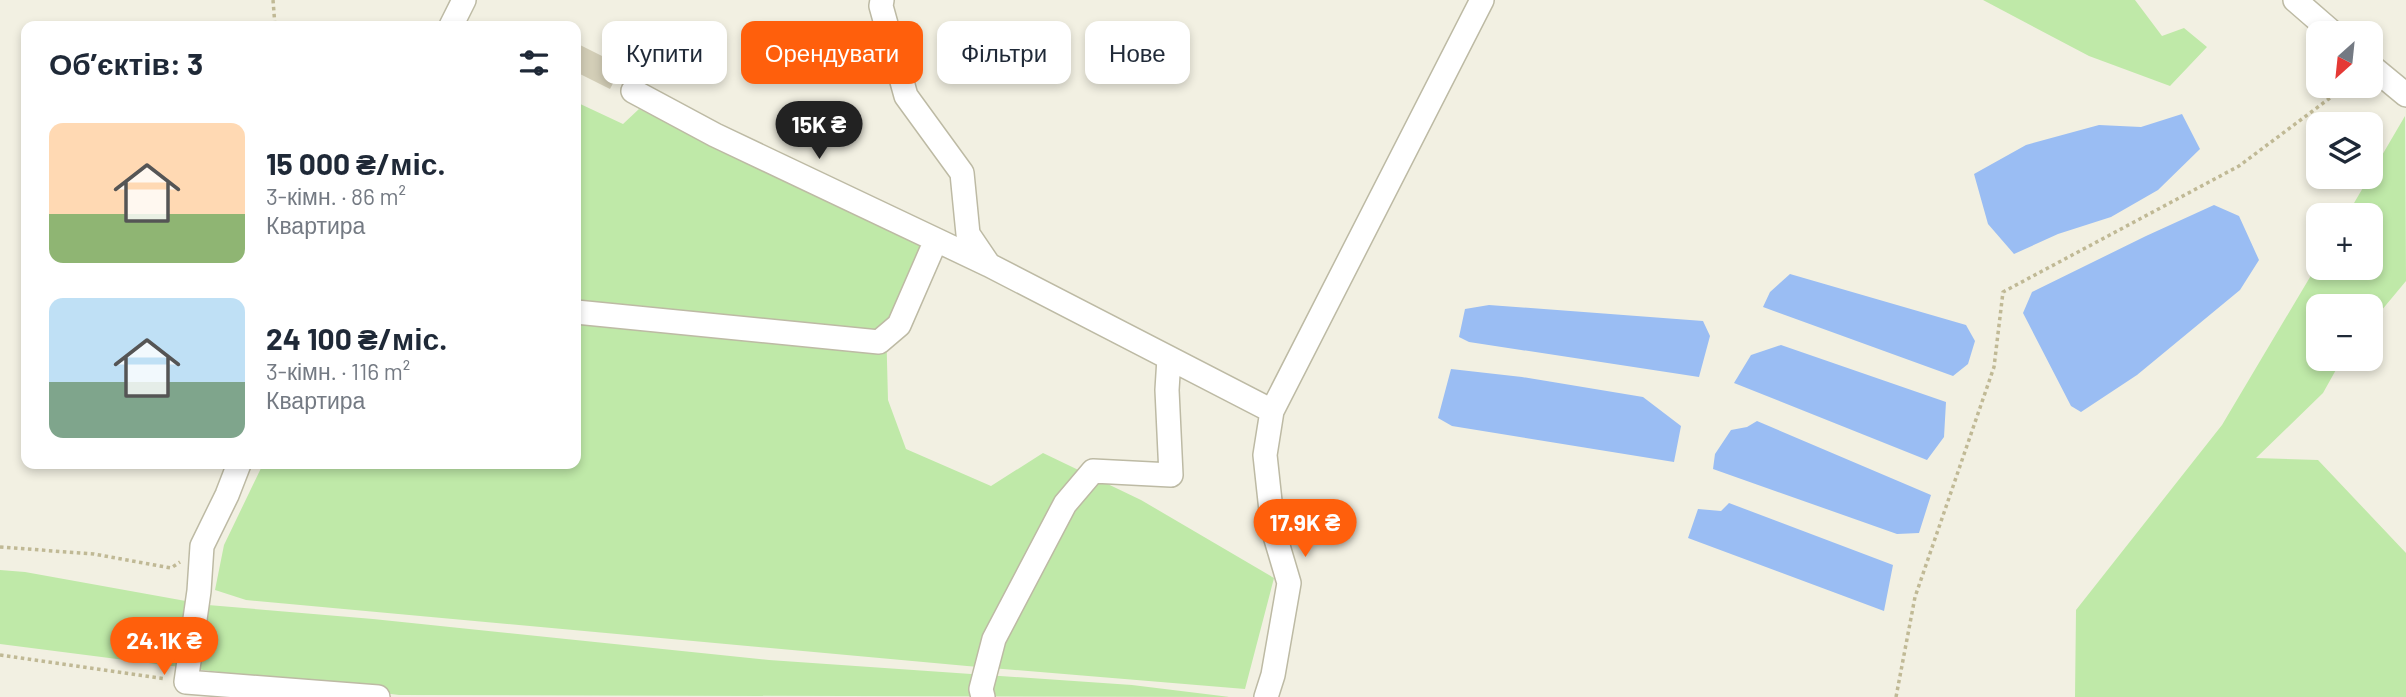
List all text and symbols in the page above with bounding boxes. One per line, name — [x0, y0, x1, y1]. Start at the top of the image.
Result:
chip: Купити — [602, 21, 727, 84]
chip: Орендувати — [741, 21, 923, 84]
chip: Фільтри — [937, 21, 1071, 84]
chip: Нове — [1085, 21, 1190, 84]
north arrow — [2306, 21, 2384, 98]
map controls — [2306, 21, 2383, 371]
icon: filters — [515, 44, 553, 82]
text: Об’єктів: 3 — [49, 45, 203, 81]
pin: 15K ₴ — [770, 102, 868, 161]
text: 15K ₴ — [792, 110, 846, 138]
button: layers — [2306, 112, 2383, 189]
text: 15 000 ₴/міс. — [266, 145, 446, 181]
icon: home — [105, 151, 189, 235]
text: 3-кімн. · 86 m² — [266, 182, 406, 210]
button: + — [2306, 203, 2383, 280]
text: Квартира — [266, 211, 365, 239]
button: − — [2306, 294, 2383, 371]
text: 24 100 ₴/міс. — [266, 320, 447, 356]
icon: home — [105, 326, 189, 410]
text: 3-кімн. · 116 m² — [266, 357, 410, 385]
text: Квартира — [266, 386, 365, 414]
pin: 17.9K ₴ — [1240, 500, 1370, 559]
text: 17.9K ₴ — [1270, 508, 1340, 536]
pin: 24.1K ₴ — [99, 618, 229, 677]
text: 24.1K ₴ — [126, 626, 202, 654]

